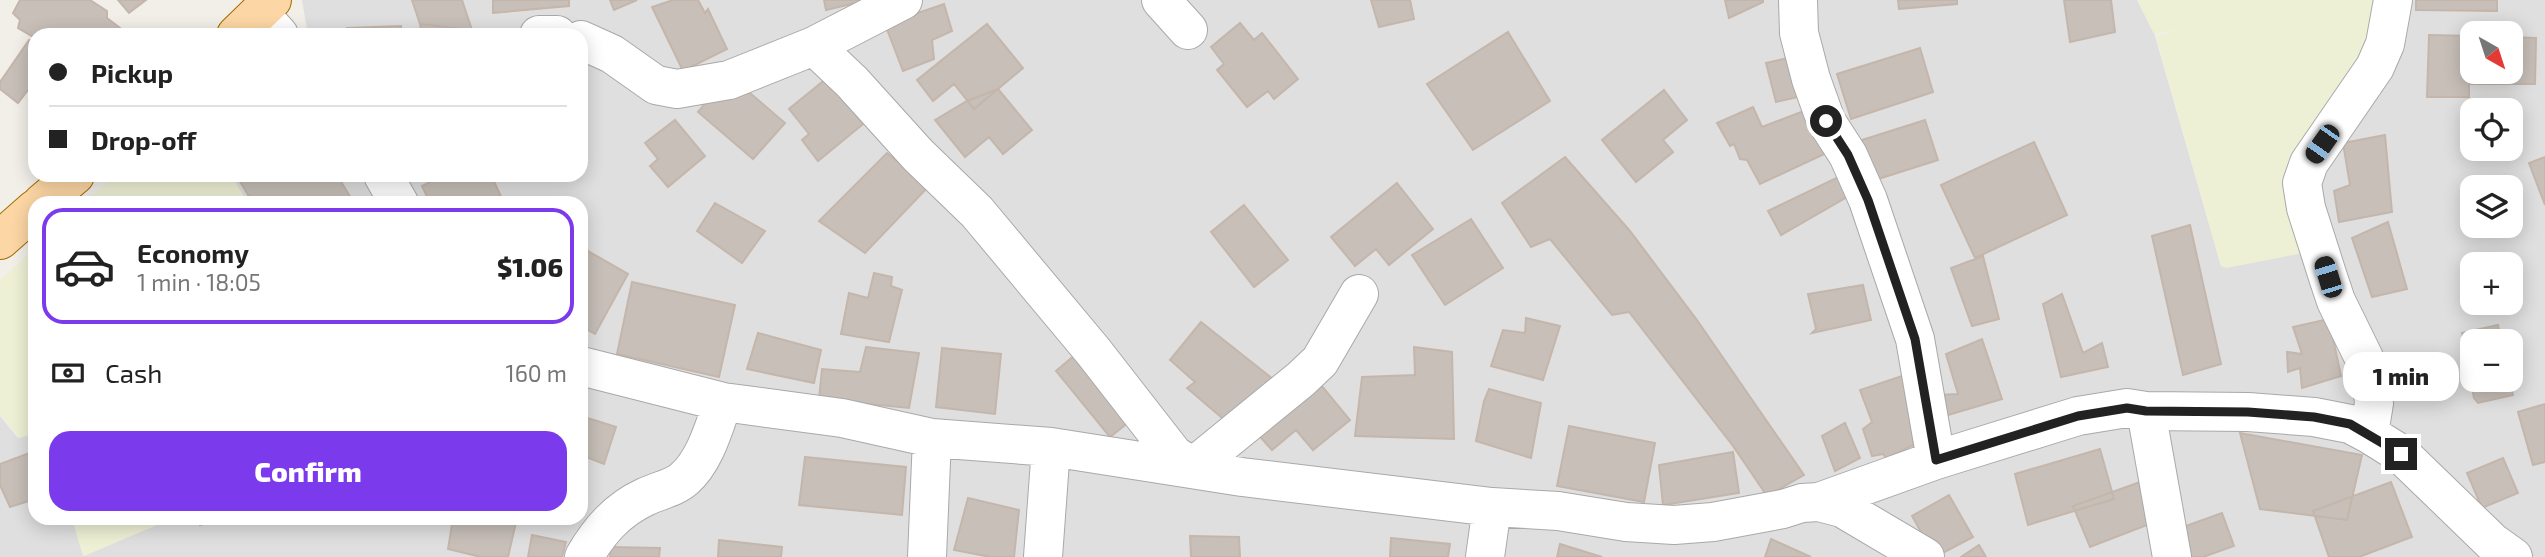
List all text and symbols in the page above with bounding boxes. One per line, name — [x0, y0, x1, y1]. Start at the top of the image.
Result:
north arrow — [2460, 21, 2524, 84]
map controls — [2460, 21, 2523, 392]
text: Pickup — [91, 57, 173, 88]
button: locate — [2460, 98, 2523, 161]
route start — [1810, 105, 1842, 137]
car — [2302, 121, 2343, 167]
text: Drop-off — [91, 124, 196, 155]
button: layers — [2460, 175, 2523, 238]
icon: car — [53, 235, 116, 298]
text: Economy — [137, 237, 249, 268]
text: $1.06 — [497, 251, 563, 282]
button: + — [2460, 252, 2523, 315]
car — [2312, 254, 2345, 300]
text: 1 min · 18:05 — [137, 268, 261, 296]
button: − — [2460, 329, 2523, 392]
callout: 1 min — [2343, 352, 2459, 402]
icon: cash — [49, 354, 87, 392]
text: Cash — [105, 357, 162, 388]
text: 160 m — [506, 359, 567, 387]
text: 1 min — [2373, 362, 2429, 390]
button: Confirm — [49, 431, 567, 511]
route end — [2385, 438, 2417, 470]

